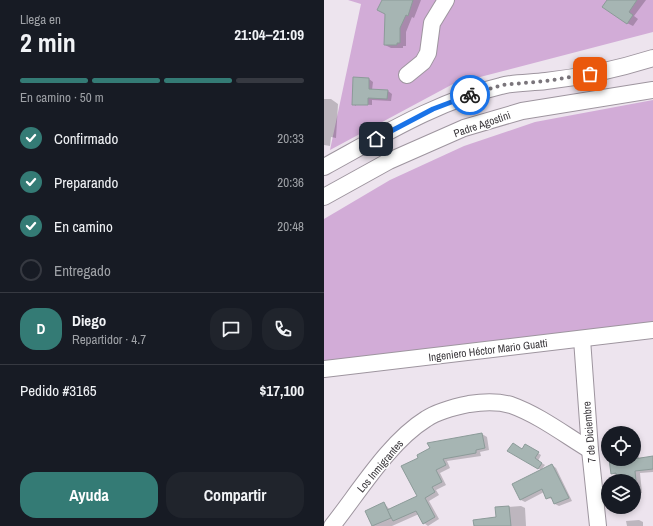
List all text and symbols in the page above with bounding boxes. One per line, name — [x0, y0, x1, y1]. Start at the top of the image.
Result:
text: Llega en — [20, 11, 61, 28]
text: 21:04–21:09 — [234, 24, 304, 45]
text: 2 min — [20, 25, 76, 60]
pin — [573, 57, 607, 91]
icon: bag — [579, 63, 601, 85]
courier — [450, 75, 490, 115]
icon: bike — [459, 84, 481, 106]
text: En camino · 50 m — [20, 89, 104, 106]
street label: Padre Agostini — [452, 108, 512, 140]
pin — [359, 122, 393, 156]
icon: check — [20, 127, 42, 149]
text: Confirmado — [54, 128, 118, 149]
icon: home — [365, 128, 387, 150]
text: 20:33 — [277, 130, 304, 147]
icon: check — [20, 171, 42, 193]
text: Preparando — [54, 172, 118, 193]
text: 20:36 — [277, 174, 304, 191]
icon: check — [20, 215, 42, 237]
text: En camino — [54, 216, 113, 237]
text: 20:48 — [277, 218, 304, 235]
text: Entregado — [54, 260, 111, 281]
button: chat — [210, 308, 252, 350]
button: phone — [262, 308, 304, 350]
text: Diego — [72, 310, 106, 331]
text: D — [37, 318, 45, 339]
text: Repartidor · 4.7 — [72, 331, 146, 348]
street label: Ingeniero Héctor Mario Guatti — [428, 336, 548, 364]
text: Pedido #3165 — [20, 380, 97, 401]
text: $17,100 — [260, 380, 304, 401]
street label: 7 de Diciembre — [579, 401, 599, 463]
map controls — [601, 426, 641, 514]
button: locate — [601, 426, 641, 466]
street label: Los Inmigrantes — [354, 436, 406, 495]
button: Ayuda — [20, 472, 158, 518]
button: Compartir — [166, 472, 304, 518]
button: layers — [601, 474, 641, 514]

